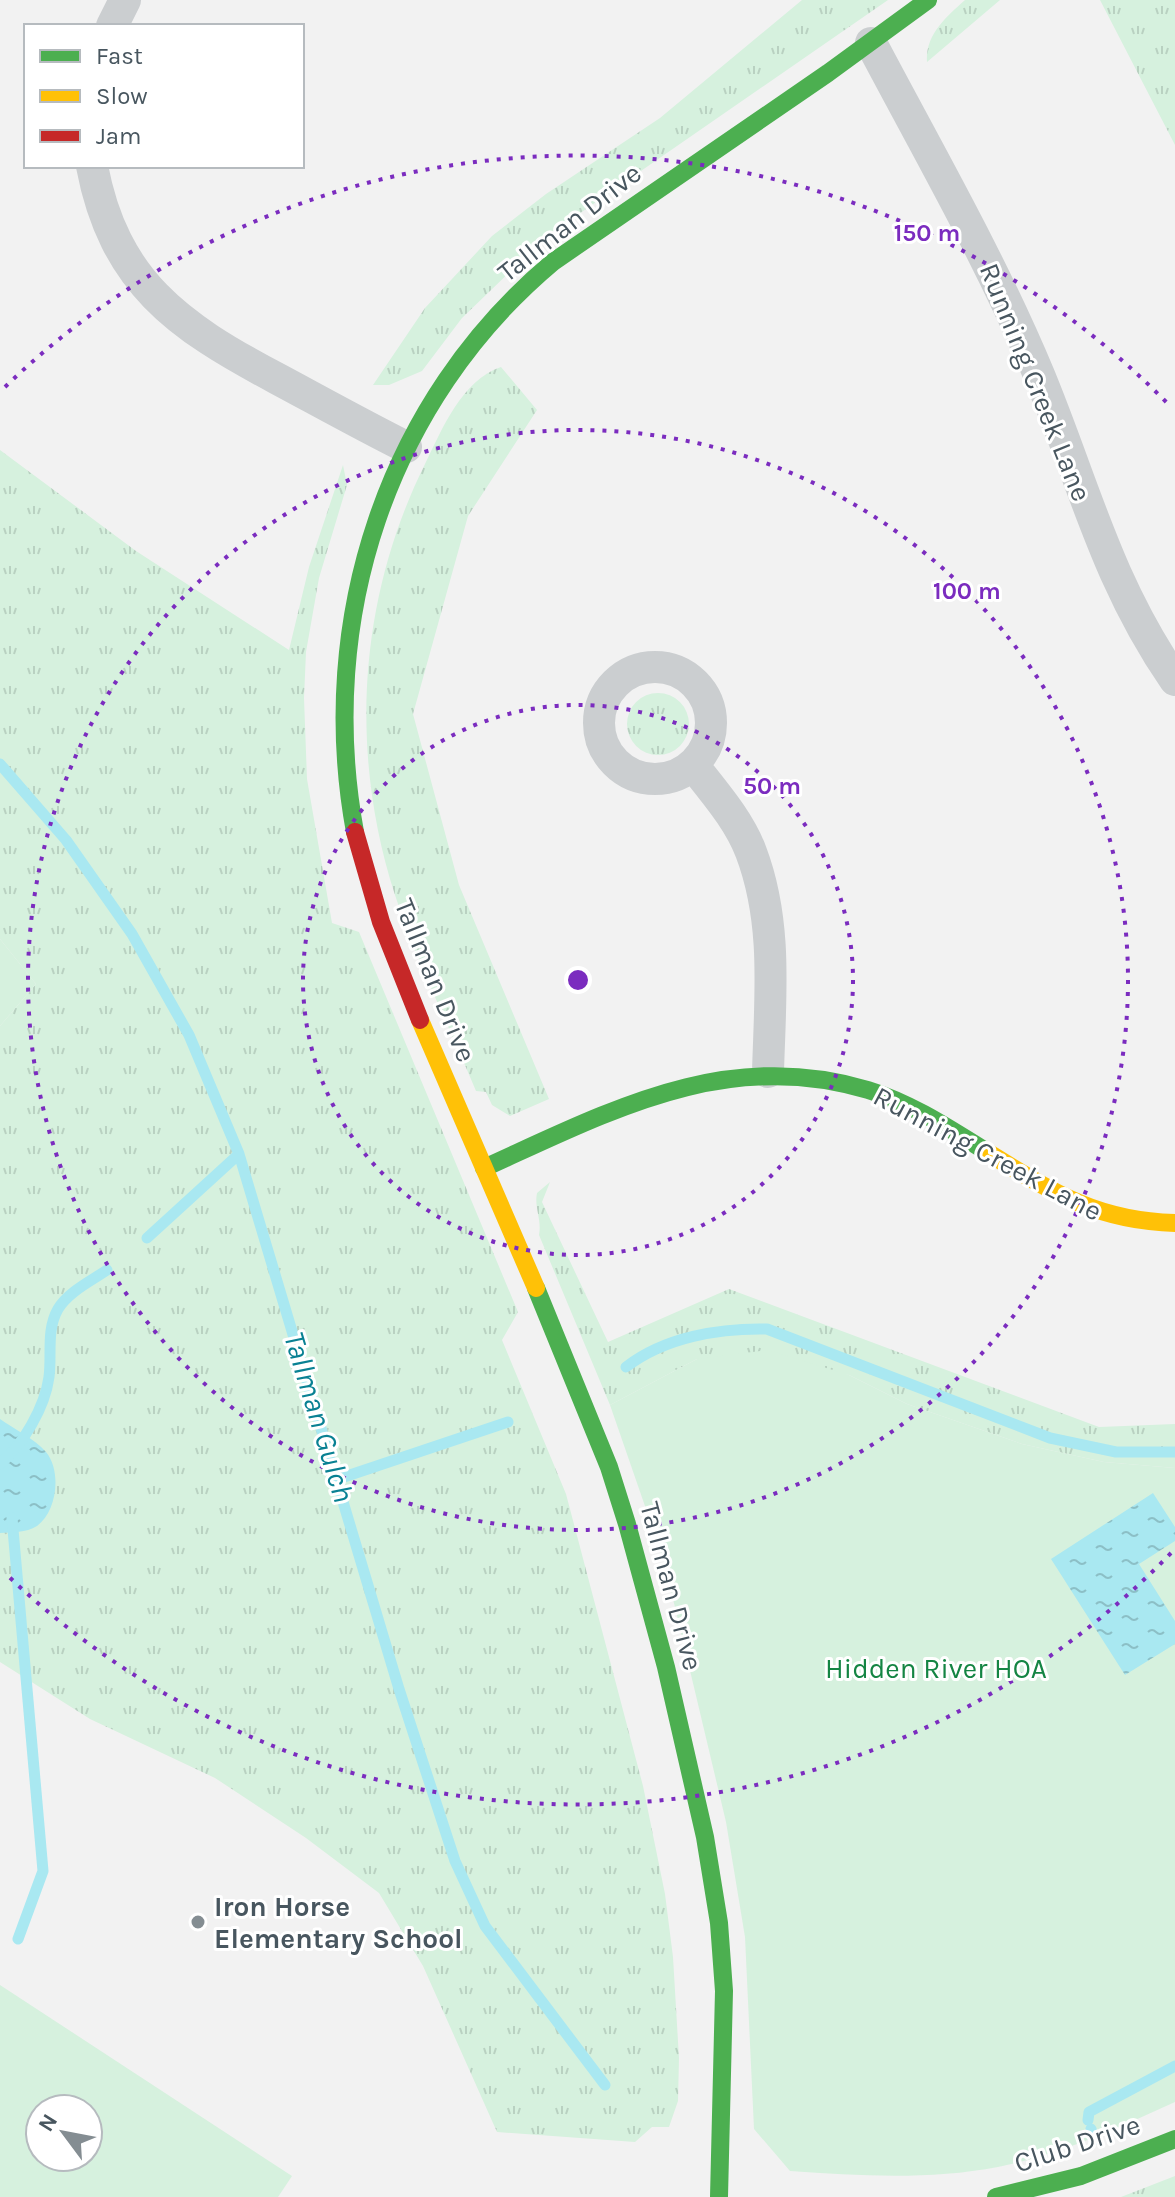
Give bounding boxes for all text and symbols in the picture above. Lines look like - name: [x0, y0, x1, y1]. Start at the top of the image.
- legend: [24, 24, 304, 168]
- text: Fast: [96, 42, 143, 70]
- text: Slow: [96, 82, 148, 110]
- text: Jam: [96, 122, 141, 150]
- street label: Tallman Drive: [491, 156, 648, 289]
- text: 150 m: [894, 219, 960, 247]
- street label: Running Creek Lane: [973, 258, 1098, 506]
- text: 100 m: [933, 577, 1001, 605]
- text: 50 m: [743, 772, 801, 800]
- street label: Tallman Drive: [388, 894, 483, 1067]
- centre of rings: [564, 966, 592, 994]
- street label: Running Creek Lane: [868, 1079, 1108, 1228]
- water label: Tallman Gulch: [276, 1328, 362, 1506]
- street label: Tallman Drive: [633, 1498, 710, 1674]
- park label: Hidden River HOA: [825, 1652, 1047, 1685]
- place label: Iron Horse Elementary School: [214, 1890, 463, 1955]
- marker: Iron Horse Elementary School: [189, 1913, 207, 1931]
- north arrow: [24, 2093, 104, 2173]
- street label: Club Drive: [1010, 2108, 1144, 2179]
- text: N: [33, 2109, 63, 2137]

